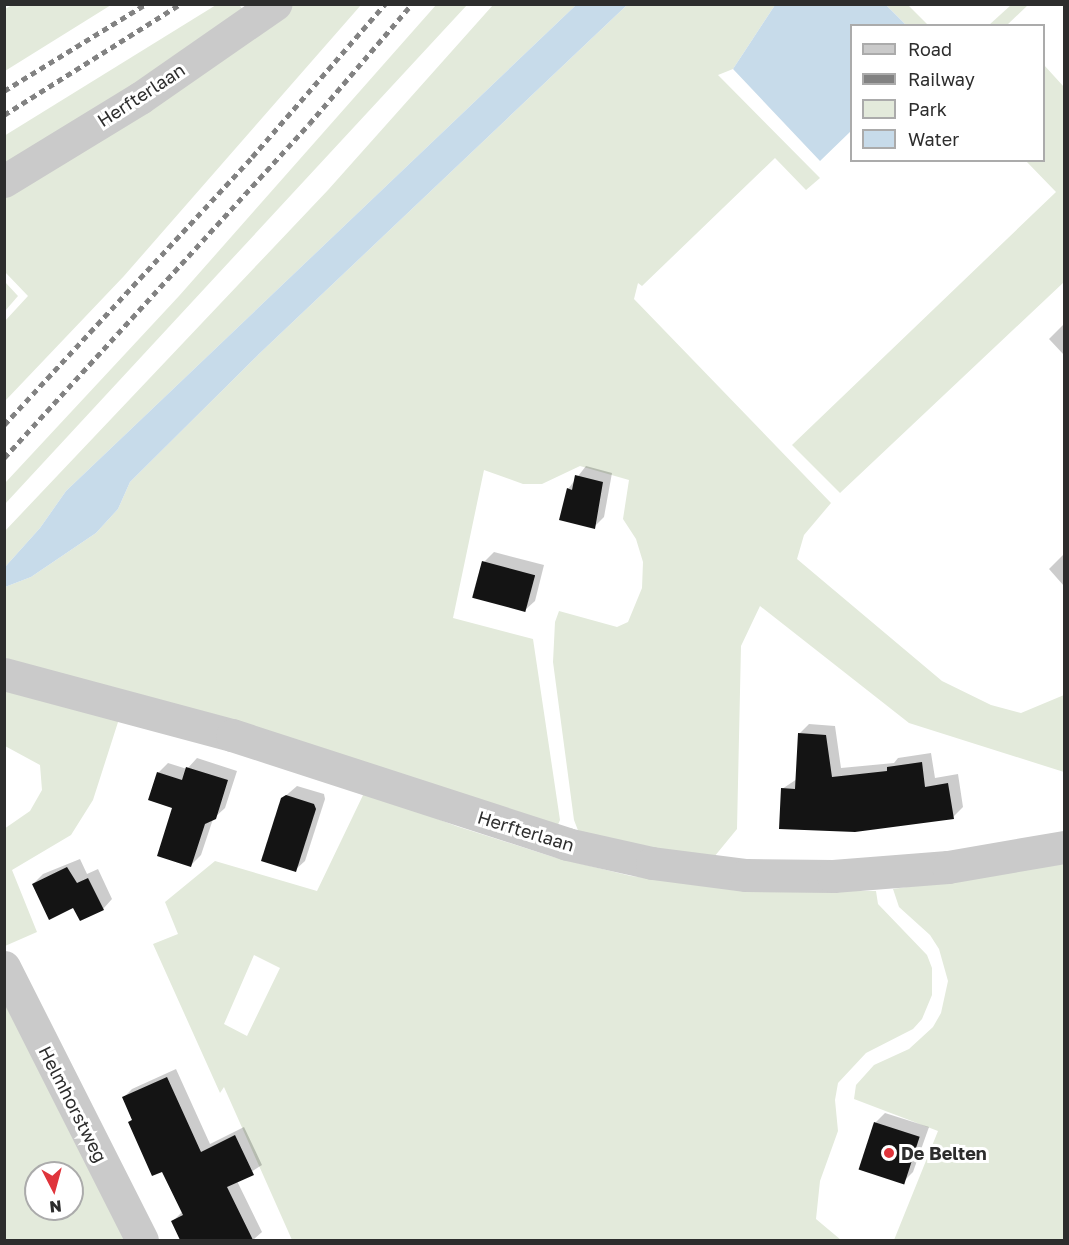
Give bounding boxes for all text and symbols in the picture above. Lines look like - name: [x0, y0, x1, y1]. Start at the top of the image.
- legend: [850, 24, 1045, 162]
- text: Road: [908, 38, 952, 60]
- street label: Herfterlaan: [93, 59, 189, 131]
- text: Railway: [908, 68, 975, 90]
- text: Park: [908, 98, 947, 120]
- text: Water: [908, 128, 959, 150]
- street label: Herfterlaan: [475, 806, 577, 856]
- street label: Helmhorstweg: [34, 1042, 112, 1166]
- place label: De Belten: [901, 1142, 987, 1164]
- marker: De Belten: [882, 1146, 896, 1160]
- north arrow: [24, 1161, 84, 1221]
- text: N: [49, 1196, 63, 1217]

